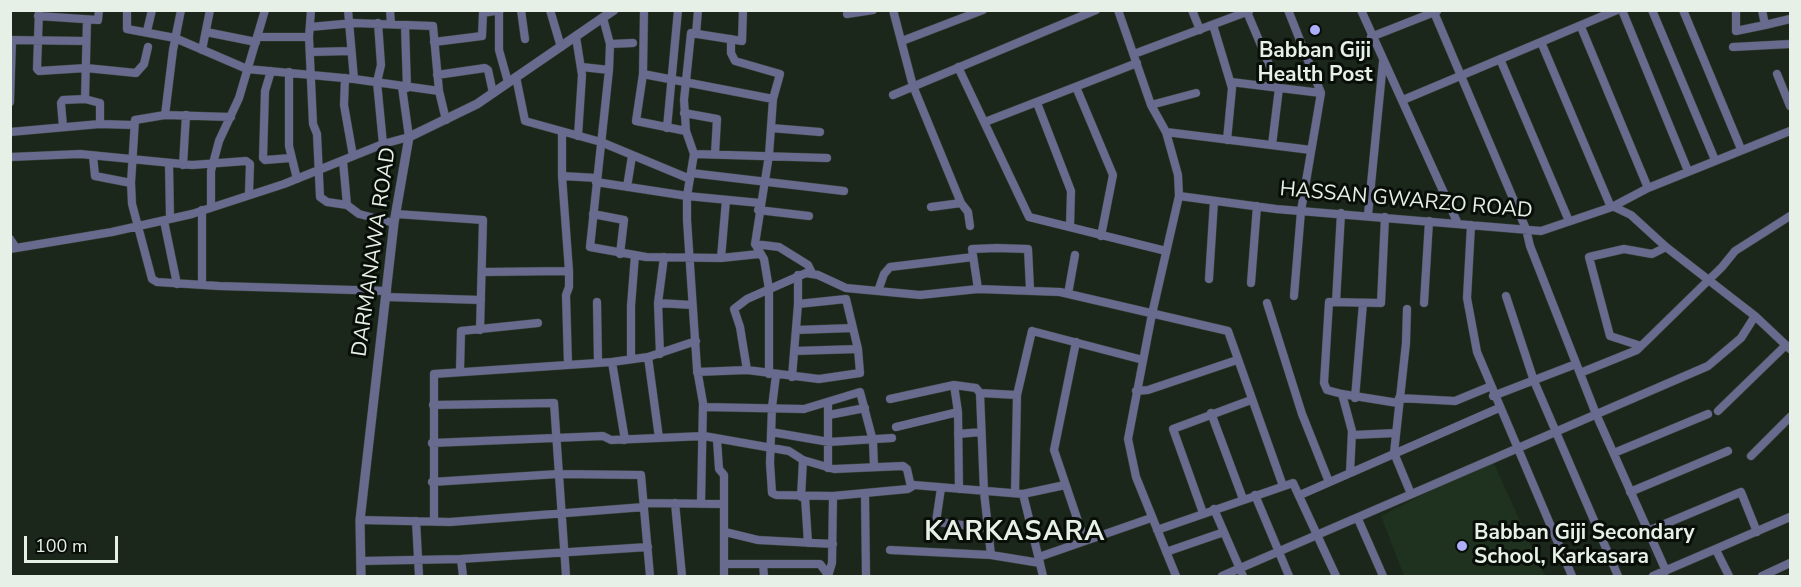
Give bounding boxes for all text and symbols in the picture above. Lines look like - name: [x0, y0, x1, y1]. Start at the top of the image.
- marker: Babban Giji Health Post: [1308, 23, 1322, 37]
- place label: Babban Giji Health Post: [1257, 39, 1373, 89]
- street label: DARMANAWA ROAD: [348, 146, 402, 358]
- street label: HASSAN GWARZO ROAD: [1278, 177, 1534, 225]
- district label: KARKASARA: [924, 517, 1106, 549]
- place label: Babban Giji Secondary School, Karkasara: [1474, 521, 1695, 571]
- scale bar: [27, 524, 122, 562]
- text: 100 m: [35, 534, 87, 558]
- marker: Babban Giji Secondary School, Karkasara: [1455, 539, 1469, 553]

